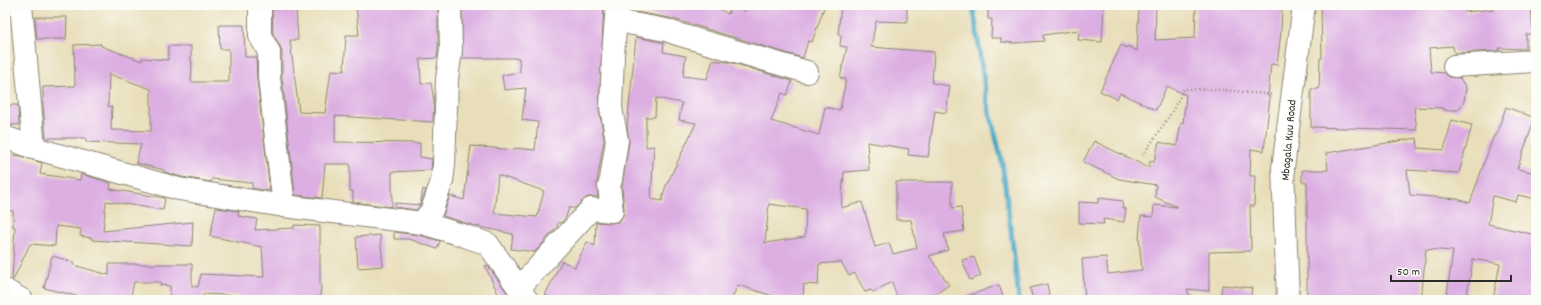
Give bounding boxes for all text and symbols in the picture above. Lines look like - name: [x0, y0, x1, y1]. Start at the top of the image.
- street label: Mbagala Kuu Road: [1277, 99, 1301, 181]
- scale bar: [1391, 257, 1511, 283]
- text: 50 m: [1397, 264, 1420, 281]

